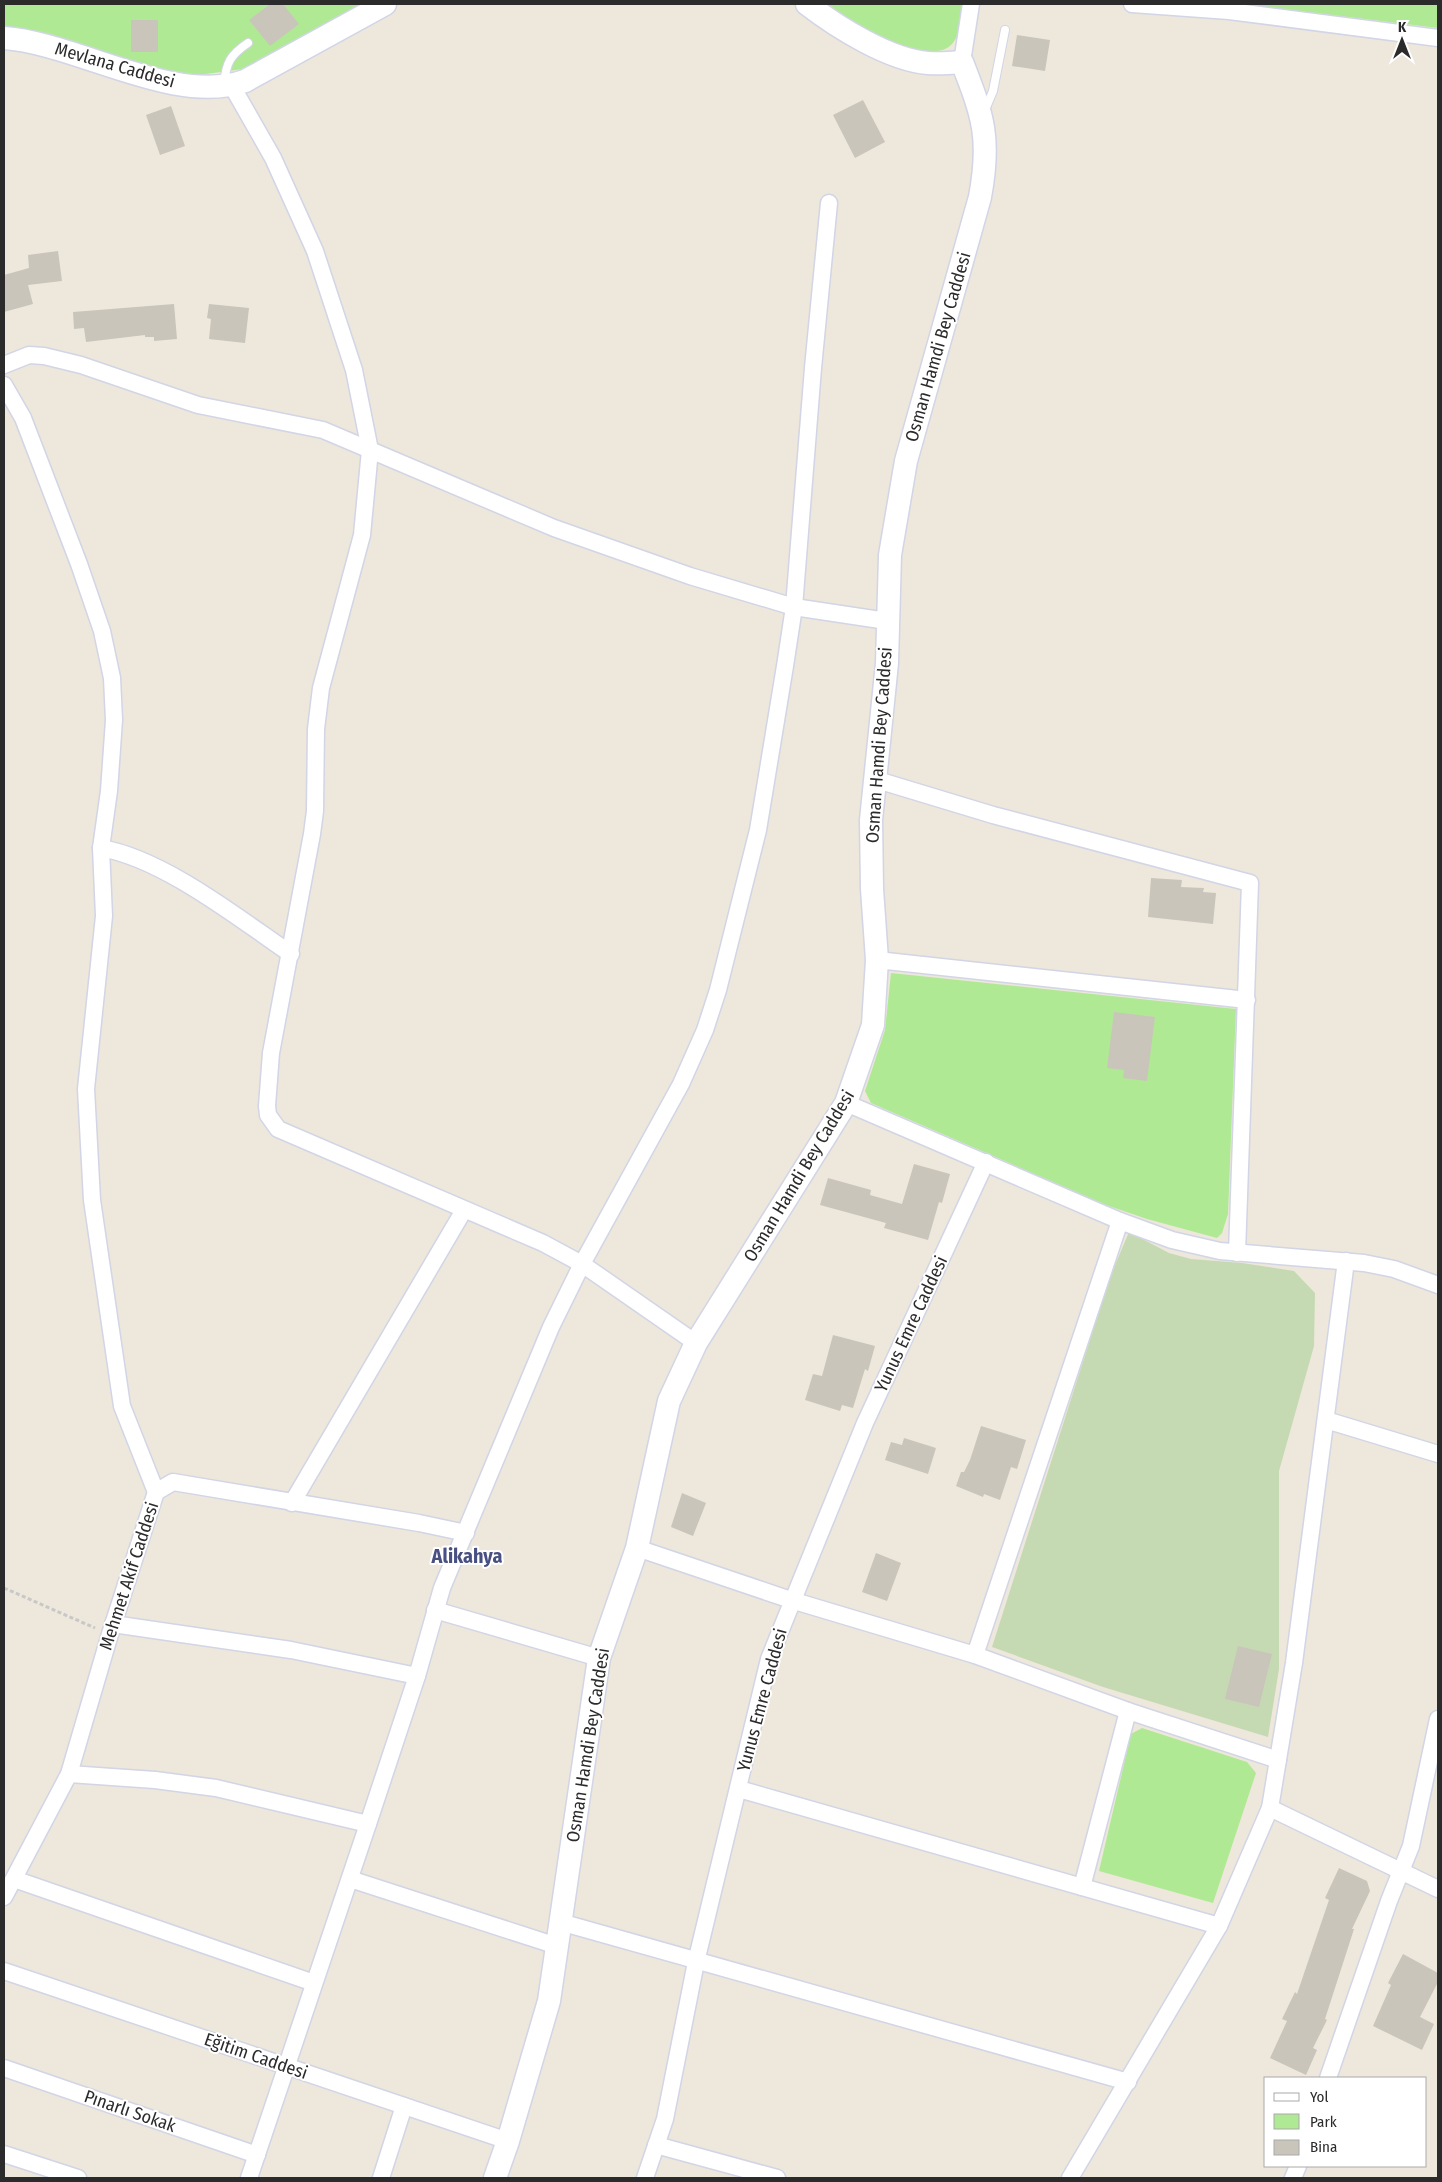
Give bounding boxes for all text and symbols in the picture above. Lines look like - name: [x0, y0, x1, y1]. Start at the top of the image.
- north arrow: [1377, 15, 1427, 65]
- text: K: [1398, 19, 1407, 36]
- street label: Mevlana Caddesi: [52, 37, 178, 93]
- street label: Osman Hamdi Bey Caddesi: [900, 250, 976, 444]
- street label: Osman Hamdi Bey Caddesi: [861, 646, 897, 844]
- street label: Osman Hamdi Bey Caddesi: [739, 1086, 859, 1266]
- street label: Yunus Emre Caddesi: [870, 1253, 952, 1395]
- street label: Mehmet Akif Caddesi: [95, 1499, 163, 1653]
- district label: Alikahya: [431, 1544, 502, 1568]
- street label: Yunus Emre Caddesi: [732, 1626, 792, 1774]
- street label: Osman Hamdi Bey Caddesi: [562, 1646, 614, 1844]
- street label: Eğitim Caddesi: [201, 2028, 311, 2084]
- legend: [1264, 2077, 1427, 2167]
- street label: Pınarlı Sokak: [81, 2085, 179, 2137]
- text: Yol: [1310, 2088, 1328, 2106]
- text: Park: [1310, 2113, 1337, 2131]
- text: Bina: [1310, 2138, 1337, 2156]

